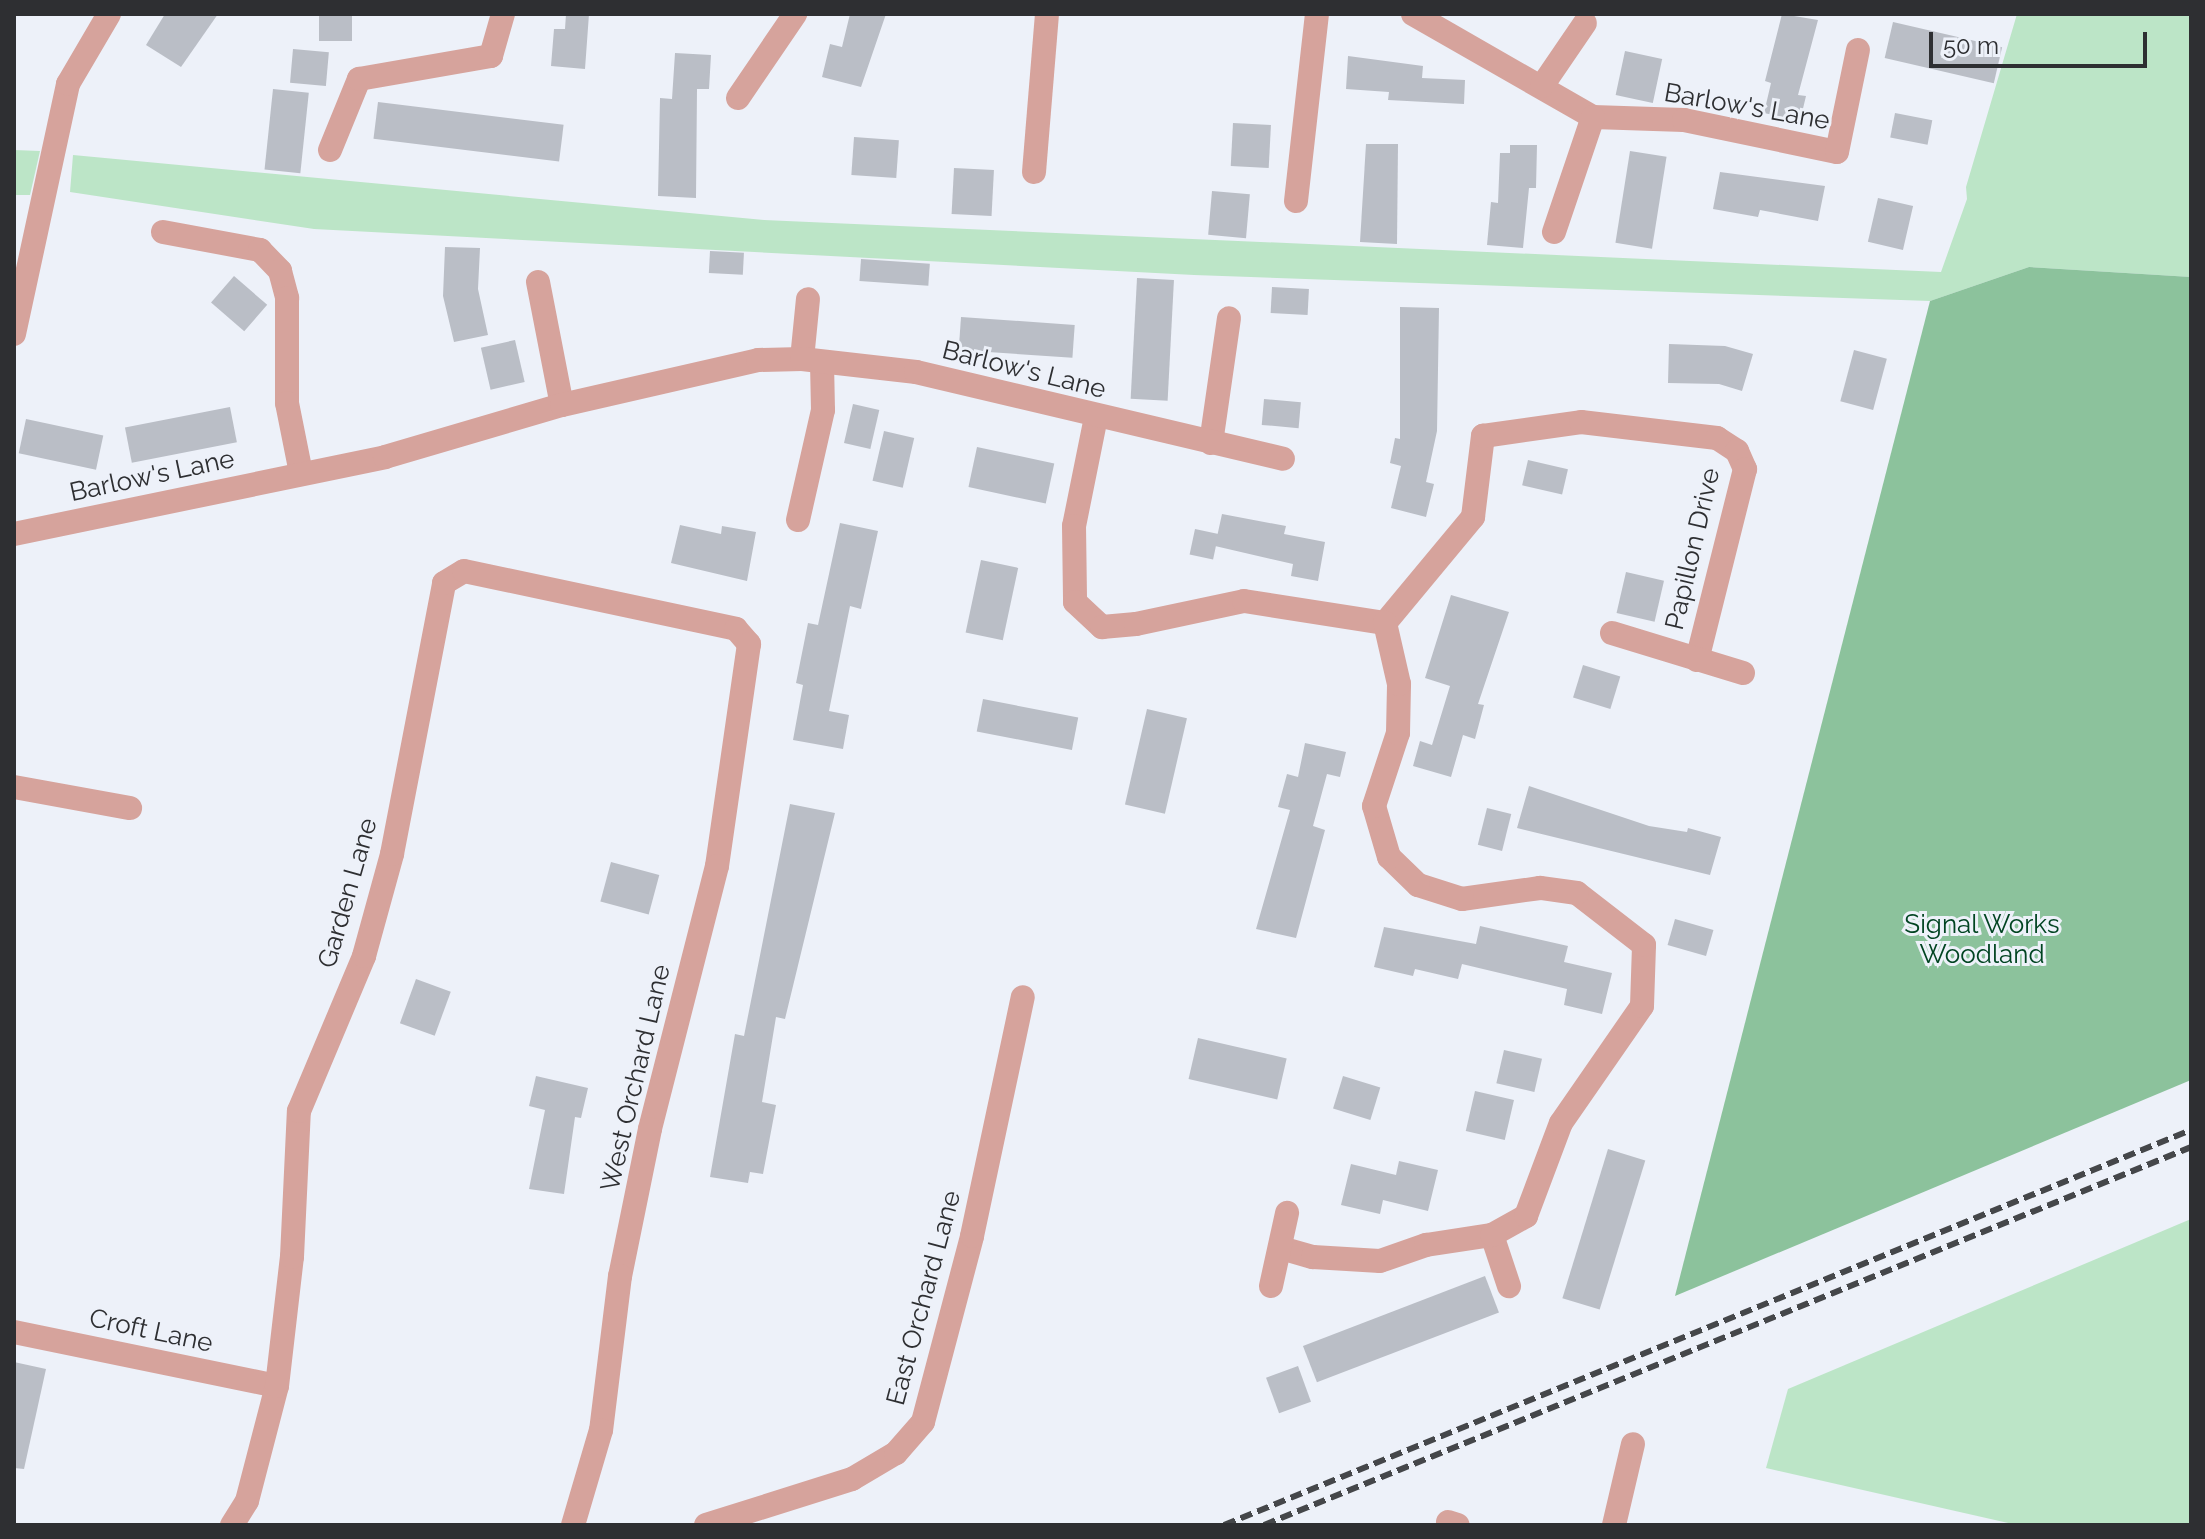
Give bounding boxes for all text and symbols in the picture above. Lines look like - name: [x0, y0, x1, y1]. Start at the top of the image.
- scale bar: [1933, 16, 2151, 66]
- text: 50 m: [1943, 31, 1999, 60]
- street label: Barlow's Lane: [1662, 77, 1832, 137]
- street label: Barlow's Lane: [939, 335, 1109, 405]
- street label: Barlow's Lane: [67, 443, 237, 509]
- street label: Papillon Drive: [1659, 465, 1727, 633]
- street label: Garden Lane: [312, 814, 384, 972]
- park label: Signal Works Woodland: [1904, 909, 2060, 970]
- street label: West Orchard Lane: [595, 962, 677, 1194]
- street label: East Orchard Lane: [880, 1187, 968, 1409]
- street label: Croft Lane: [86, 1303, 216, 1359]

